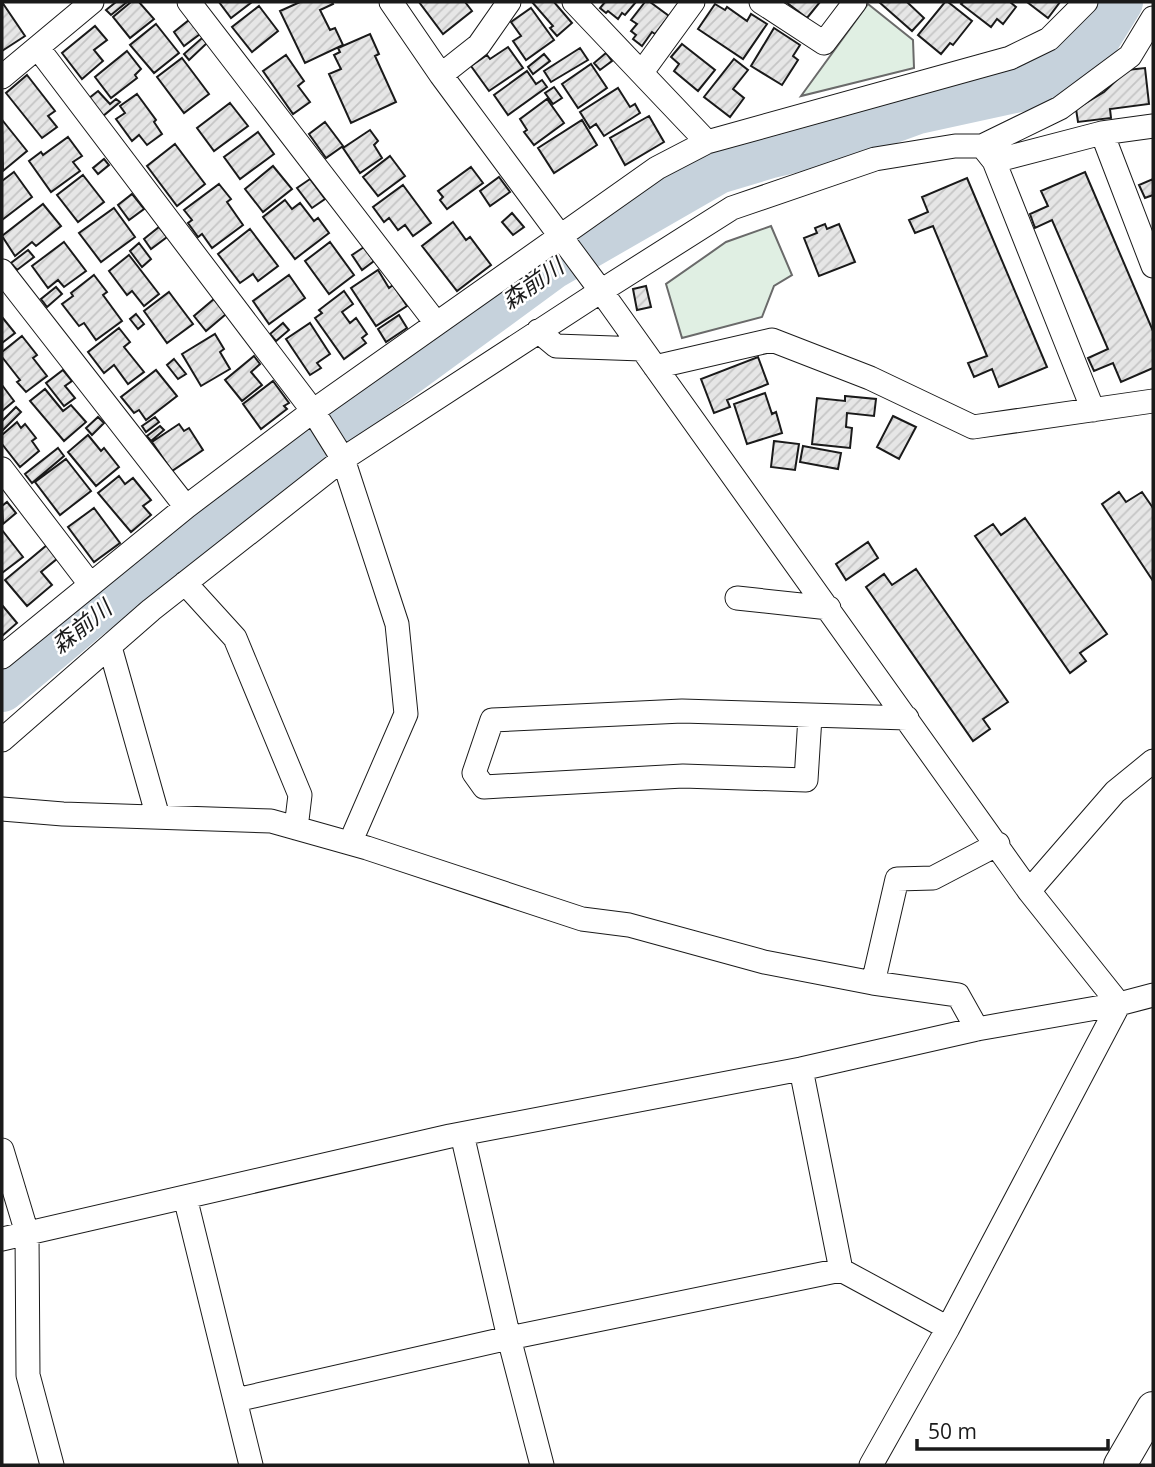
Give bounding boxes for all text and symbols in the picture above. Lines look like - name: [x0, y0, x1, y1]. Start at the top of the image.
- water label: 森前川: [495, 248, 572, 316]
- water label: 森前川: [44, 590, 120, 660]
- scale bar: [917, 1408, 1108, 1452]
- text: 50 m: [928, 1417, 977, 1445]

